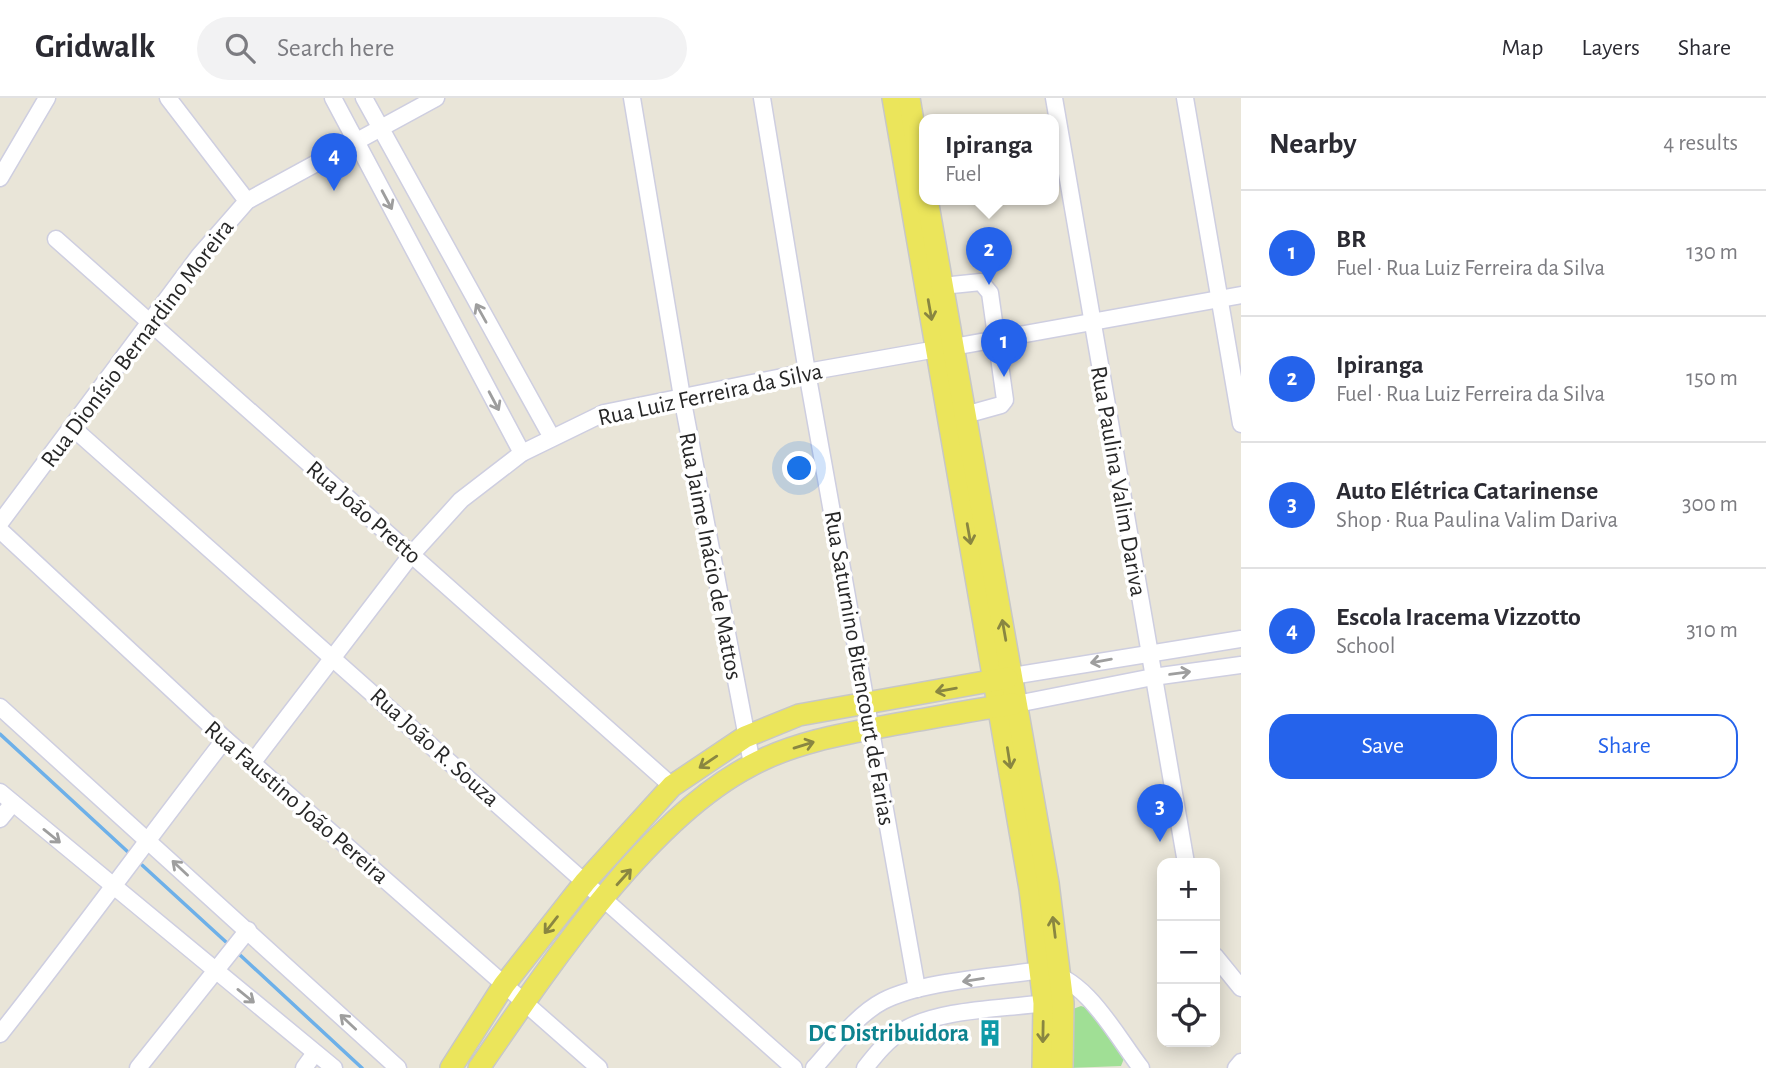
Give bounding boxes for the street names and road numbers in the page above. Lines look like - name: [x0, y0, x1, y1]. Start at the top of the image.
- street label: Rua Dionísio Bernardino Moreira: [37, 215, 239, 472]
- street label: Rua Luiz Ferreira da Silva: [596, 359, 825, 431]
- street label: Rua Paulina Valim Dariva: [1086, 364, 1150, 598]
- street label: Rua Jaime Inácio de Mattos: [674, 430, 746, 682]
- street label: Rua João Pretto: [301, 457, 425, 569]
- street label: Rua Saturnino Bitencourt de Farias: [819, 509, 899, 827]
- street label: Rua João R. Souza: [365, 684, 503, 812]
- street label: Rua Faustino João Pereira: [200, 717, 393, 889]

